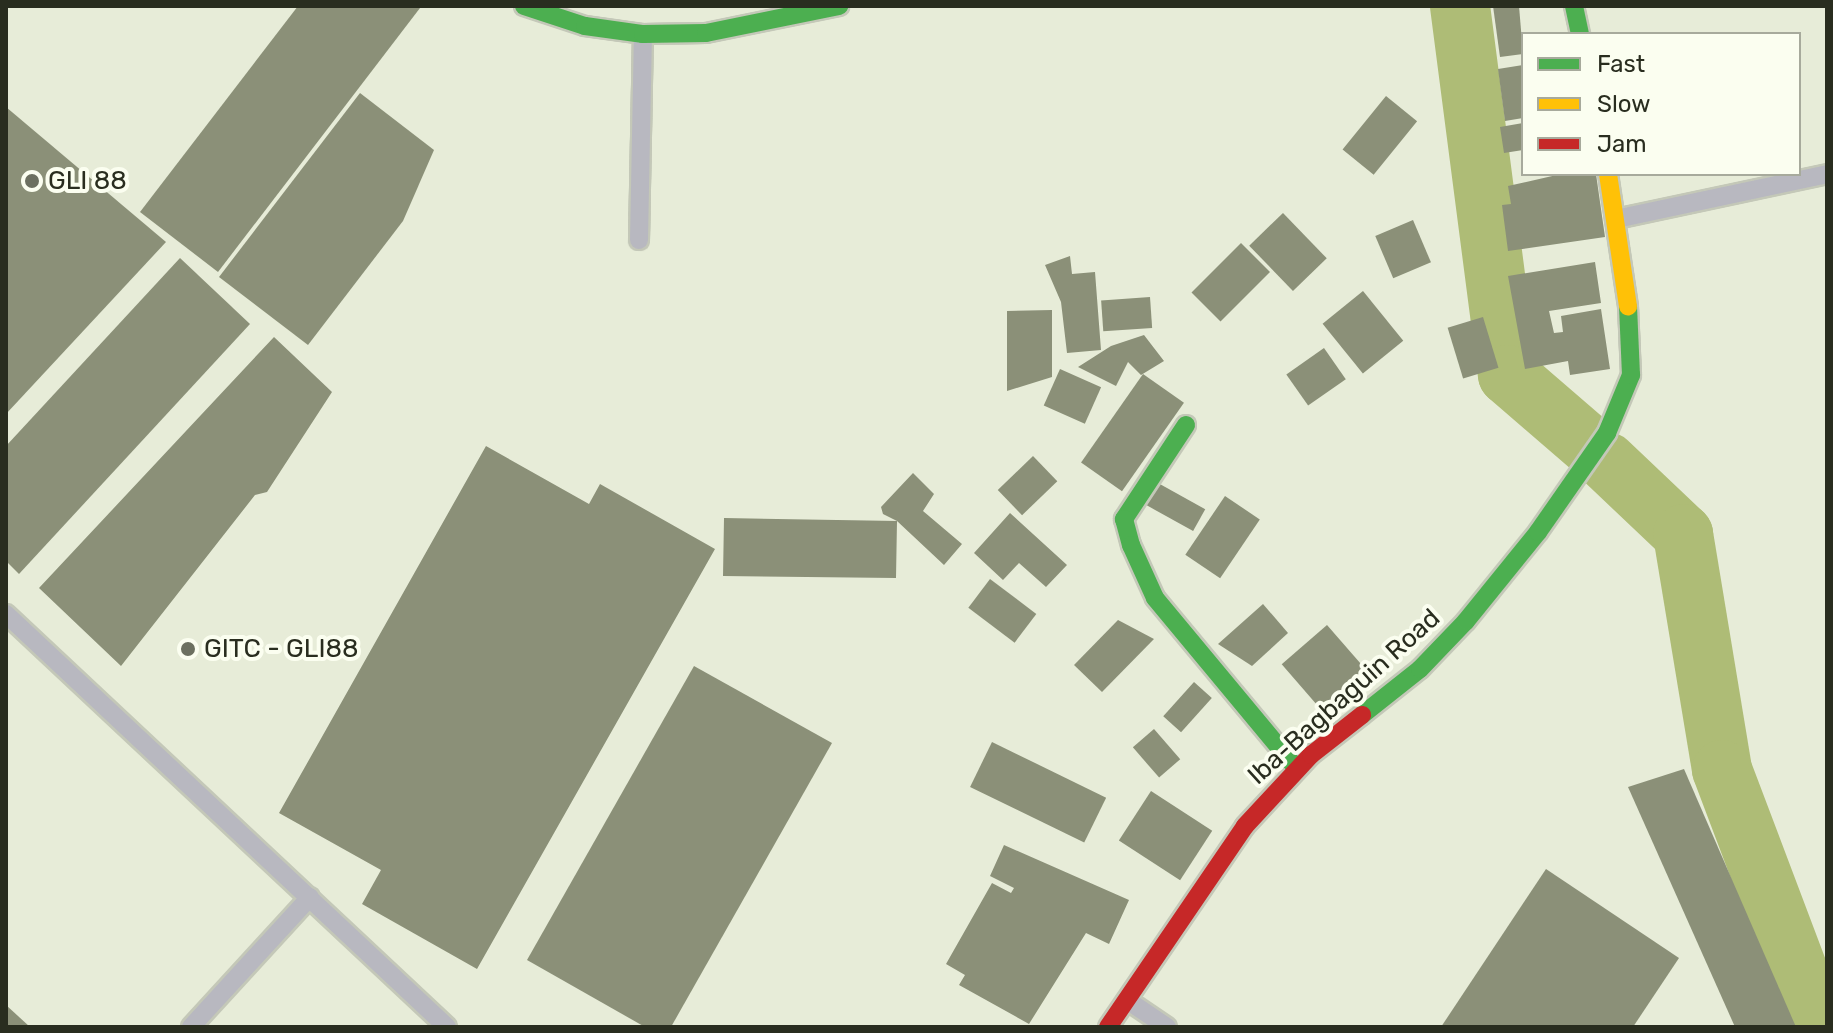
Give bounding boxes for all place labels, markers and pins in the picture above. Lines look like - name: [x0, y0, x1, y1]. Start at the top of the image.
- place label: GLI 88: [48, 165, 127, 197]
- marker: GLI 88: [23, 172, 41, 190]
- place label: GITC - GLI88: [204, 633, 359, 665]
- marker: GITC - GLI88: [179, 640, 197, 658]

